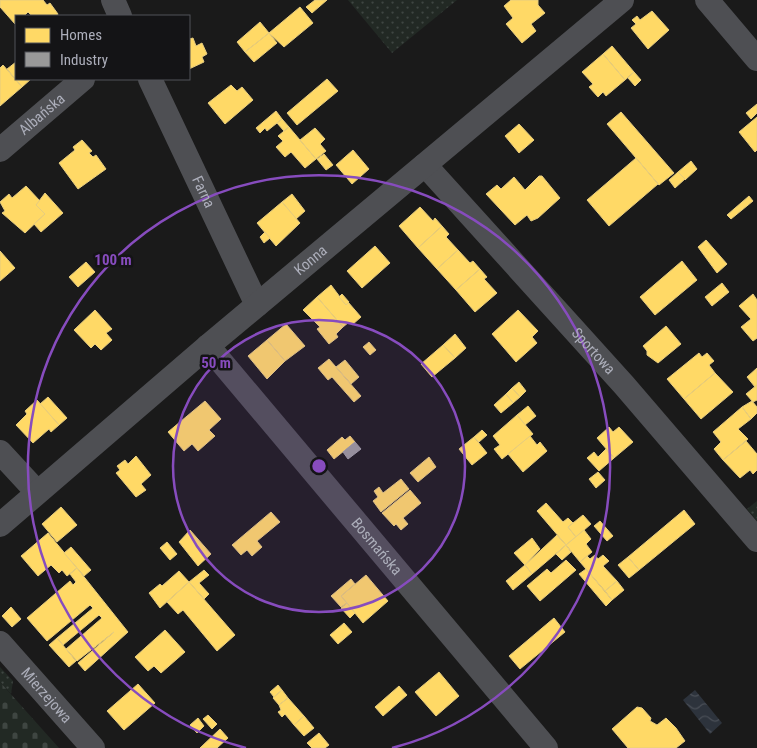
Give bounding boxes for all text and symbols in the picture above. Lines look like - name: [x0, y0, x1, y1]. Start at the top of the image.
- legend: [15, 15, 190, 80]
- text: Homes: [60, 26, 102, 44]
- text: Industry: [60, 51, 108, 69]
- street label: Albańska: [15, 90, 68, 139]
- street label: Farna: [188, 173, 219, 211]
- street label: Konna: [290, 241, 331, 279]
- text: 100 m: [94, 251, 132, 269]
- street label: Sportowa: [568, 324, 619, 378]
- text: 50 m: [201, 354, 231, 372]
- centre of rings: [310, 457, 328, 475]
- street label: Bosmańska: [347, 514, 406, 579]
- street label: Mierzejowa: [17, 664, 76, 727]

